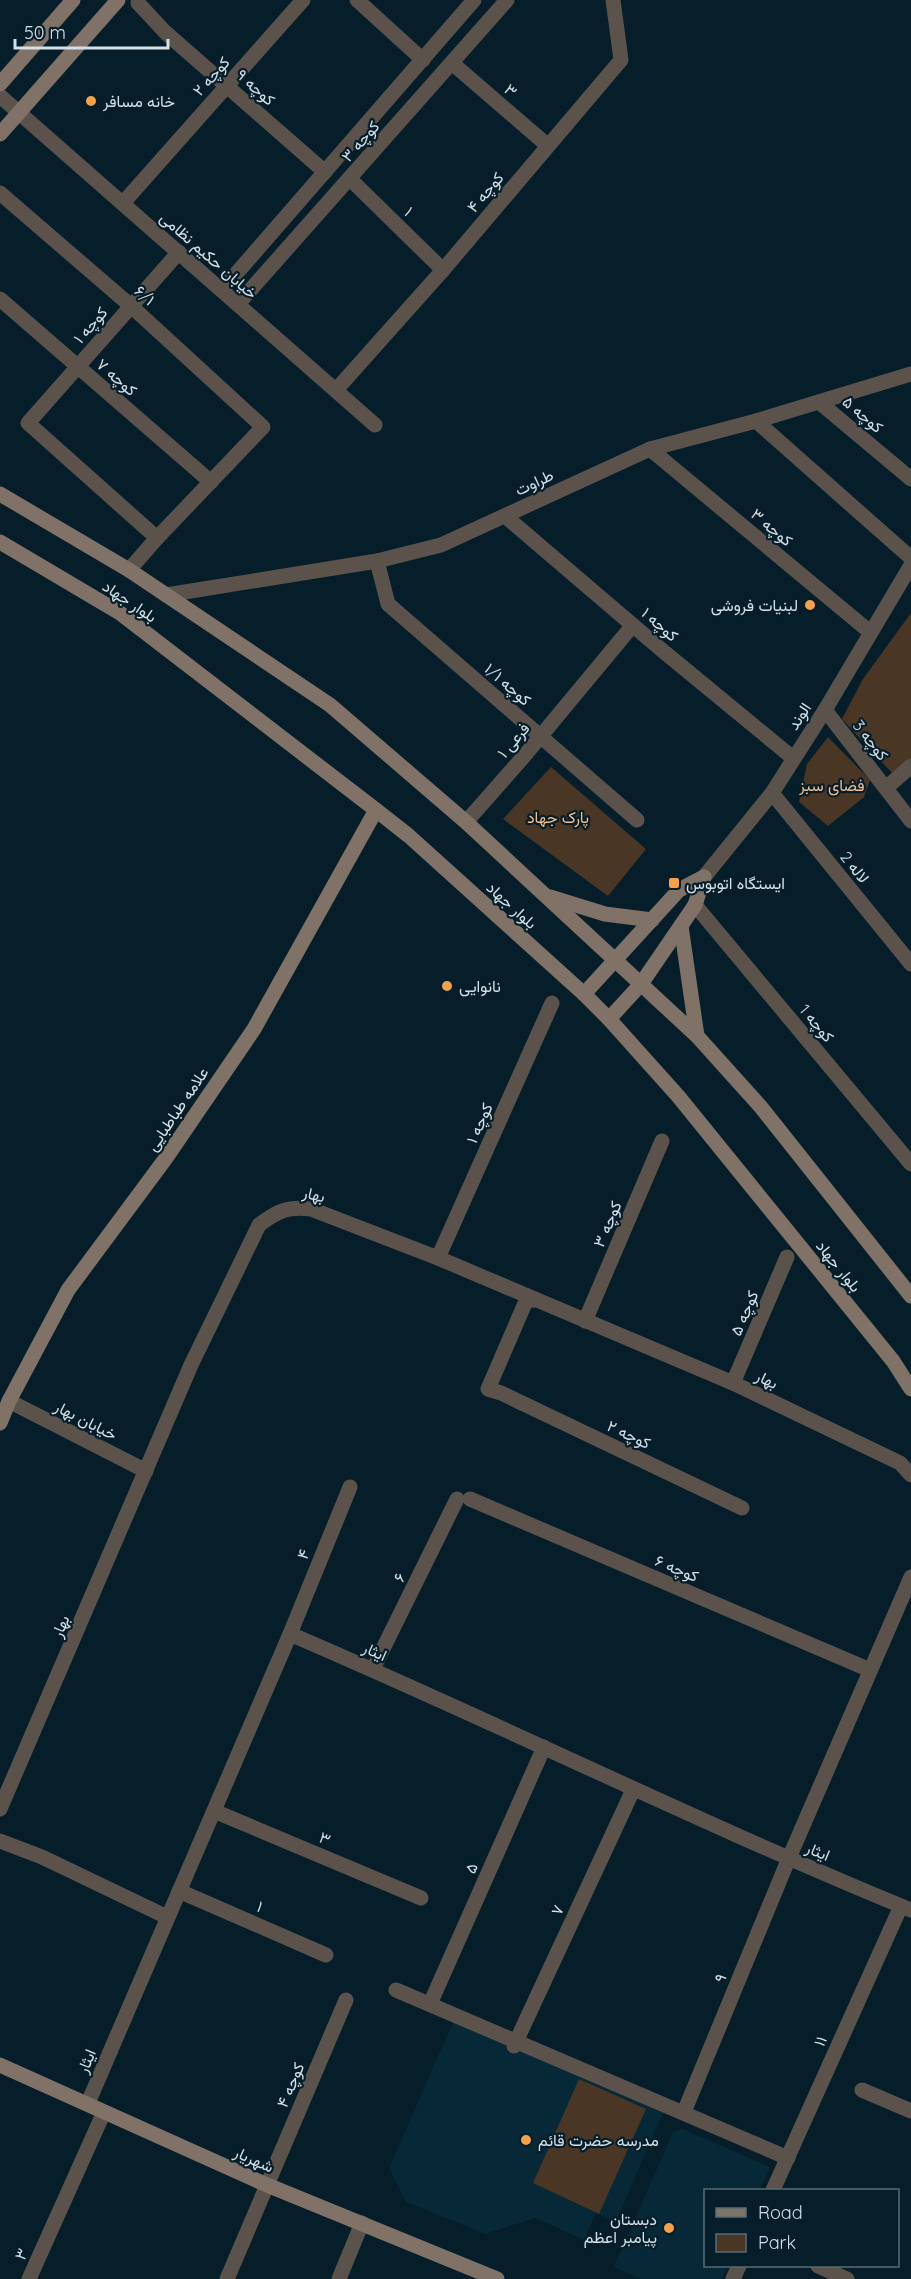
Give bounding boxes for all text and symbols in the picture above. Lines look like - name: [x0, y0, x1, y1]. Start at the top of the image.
- scale bar: [15, 12, 168, 50]
- text: 50 m: [24, 21, 66, 44]
- street label: کوچه ۲: [188, 52, 235, 101]
- street label: کوچه ۹: [231, 64, 280, 111]
- street label: ۳: [500, 79, 522, 101]
- place label: خانه مسافر: [102, 91, 175, 112]
- marker: خانه مسافر: [84, 94, 98, 108]
- street label: کوچه ۳: [337, 116, 385, 167]
- street label: کوچه ۴: [462, 168, 509, 218]
- street label: ۱: [400, 202, 418, 220]
- street label: خیابان حکیم نظامی: [155, 207, 262, 304]
- street label: ۶/۱: [131, 281, 159, 309]
- street label: کوچه ۱: [69, 303, 113, 349]
- street label: کوچه ۷: [91, 354, 141, 401]
- street label: کوچه ۵: [837, 391, 887, 438]
- street label: طراوت: [511, 464, 557, 500]
- street label: کوچه ۳: [746, 504, 797, 552]
- street label: بلوار جهاد: [99, 576, 161, 627]
- place label: لبنیات فروشی: [711, 595, 798, 616]
- marker: لبنیات فروشی: [803, 598, 817, 612]
- street label: کوچه ۱: [636, 603, 682, 647]
- street label: کوچه ۱/۱: [479, 658, 535, 711]
- street label: الوند: [783, 699, 816, 734]
- street label: کوچه 3: [847, 716, 893, 766]
- street label: فرعی ۱: [492, 718, 534, 762]
- park label: فضای سبز: [798, 775, 865, 796]
- park label: پارک جهاد: [527, 807, 589, 829]
- street label: لاله 2: [836, 847, 874, 887]
- place label: ایستگاه اتوبوس: [686, 873, 785, 894]
- marker: ایستگاه اتوبوس: [667, 876, 681, 890]
- street label: بلوار جهاد: [482, 877, 541, 934]
- place label: نانوایی: [459, 976, 501, 997]
- marker: نانوایی: [440, 979, 454, 993]
- street label: کوچه 1: [794, 1000, 839, 1047]
- street label: علامه طباطبایی: [142, 1063, 213, 1155]
- street label: کوچه ۱: [461, 1100, 499, 1147]
- street label: بهار: [300, 1182, 327, 1207]
- street label: کوچه ۳: [588, 1198, 627, 1251]
- street label: بلوار جهاد: [811, 1236, 866, 1297]
- street label: کوچه ۵: [726, 1287, 764, 1339]
- street label: بهار: [751, 1365, 781, 1394]
- street label: خیابان بهار: [50, 1395, 121, 1445]
- street label: کوچه ۲: [603, 1415, 654, 1455]
- street label: ۴: [292, 1546, 314, 1562]
- street label: کوچه ۶: [651, 1550, 702, 1588]
- street label: ۶: [388, 1569, 410, 1585]
- street label: بهار: [46, 1612, 74, 1642]
- street label: ایثار: [358, 1636, 390, 1666]
- street label: ۳: [316, 1827, 334, 1849]
- street label: ایثار: [802, 1837, 833, 1866]
- street label: ۵: [460, 1860, 482, 1876]
- street label: ۱: [254, 1896, 266, 1916]
- street label: ۷: [546, 1902, 568, 1918]
- street label: ۹: [709, 1971, 731, 1985]
- street label: ۱۱: [809, 2033, 831, 2049]
- street label: ایثار: [72, 2046, 101, 2077]
- street label: کوچه ۴: [272, 2060, 310, 2111]
- place label: مدرسه حضرت قائم: [538, 2130, 659, 2151]
- marker: مدرسه حضرت قائم: [519, 2133, 533, 2147]
- street label: شهریار: [230, 2141, 277, 2177]
- legend: [704, 2189, 899, 2267]
- text: Road: [758, 2201, 803, 2224]
- place label: دبستان پیامبر اعظم: [584, 2209, 657, 2249]
- marker: دبستان پیامبر اعظم: [662, 2221, 676, 2235]
- text: Park: [758, 2231, 796, 2254]
- street label: ۳: [10, 2245, 32, 2263]

